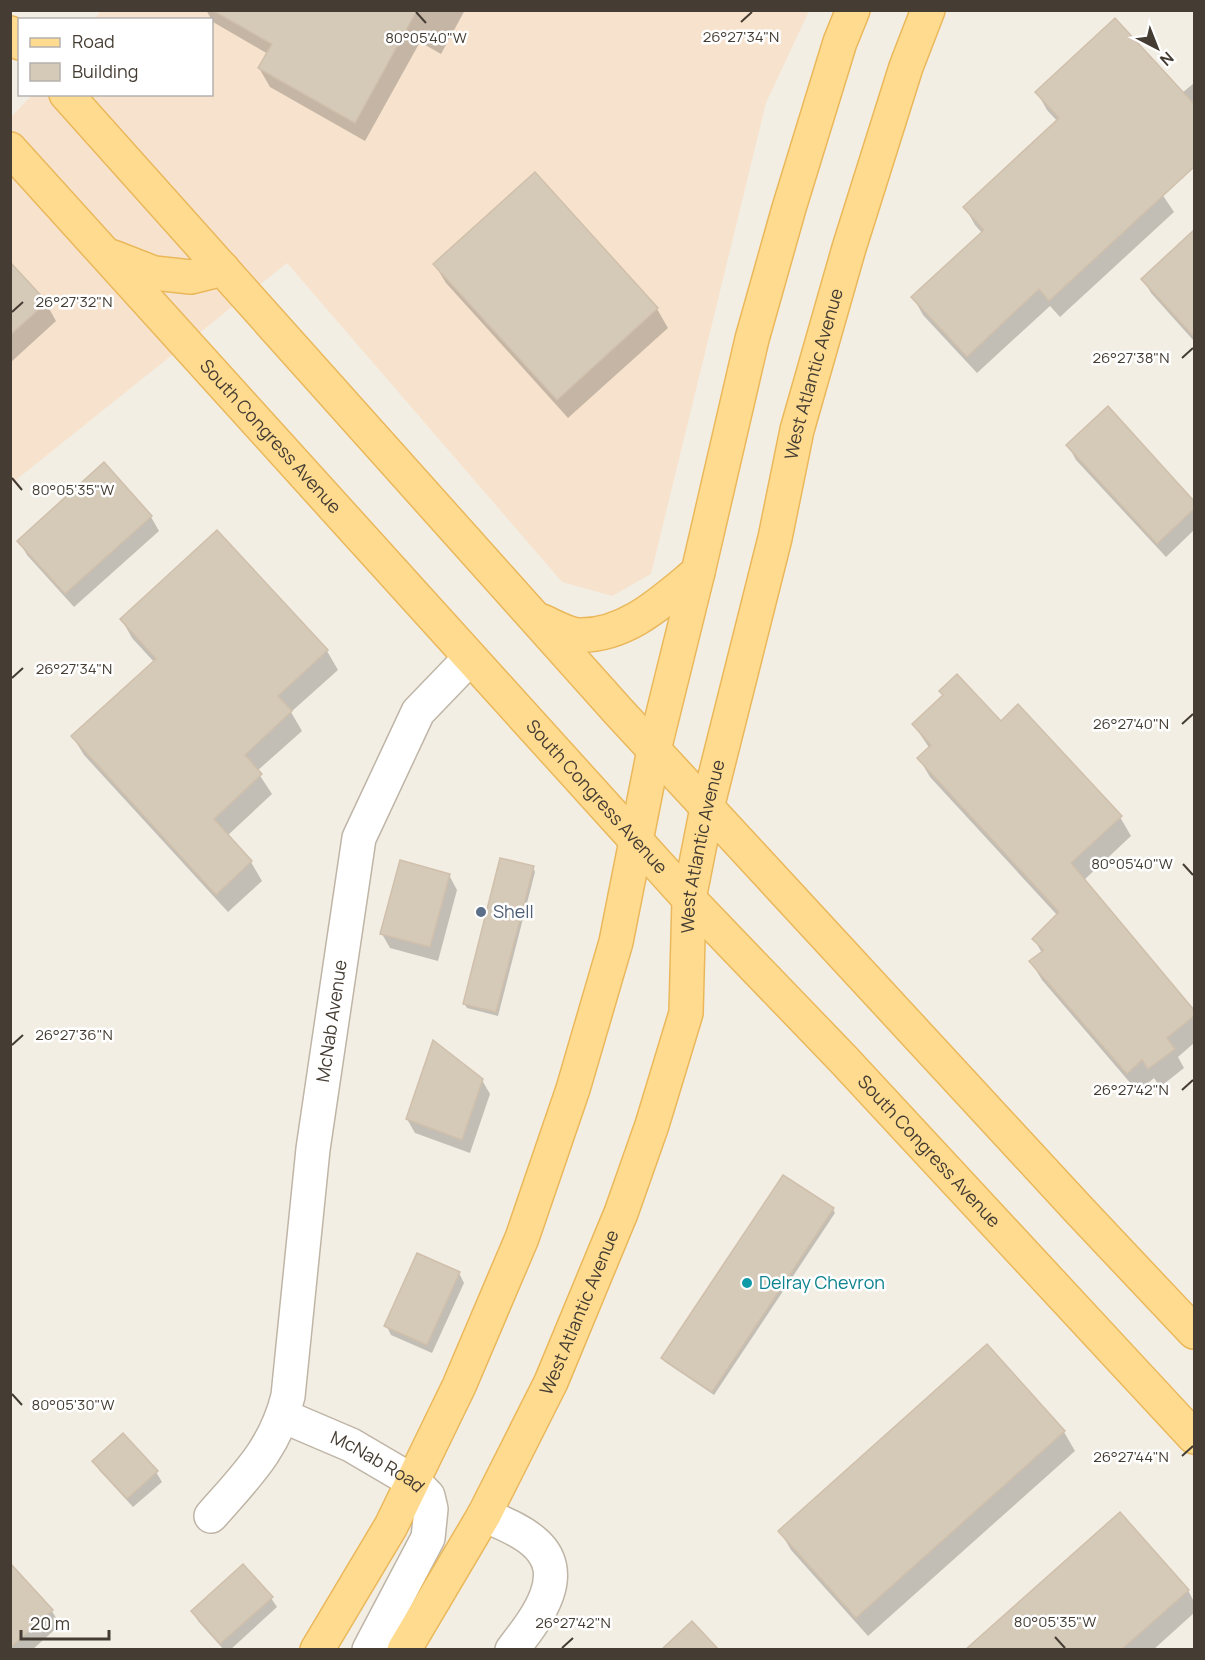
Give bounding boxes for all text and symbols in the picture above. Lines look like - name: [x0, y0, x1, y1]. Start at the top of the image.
- legend: [18, 18, 213, 96]
- north arrow: [1127, 18, 1187, 78]
- text: 26°27'34"N: [703, 26, 779, 47]
- text: 80°05'40"W: [385, 27, 467, 48]
- text: Road: [72, 29, 115, 53]
- text: N: [1155, 47, 1179, 71]
- text: Building: [72, 59, 138, 83]
- street label: West Atlantic Avenue: [778, 285, 848, 461]
- text: 26°27'32"N: [36, 291, 112, 312]
- text: 26°27'38"N: [1092, 347, 1170, 368]
- street label: South Congress Avenue: [195, 354, 347, 518]
- text: 80°05'35"W: [32, 479, 114, 500]
- text: 26°27'34"N: [36, 658, 112, 679]
- text: 26°27'40"N: [1093, 713, 1169, 734]
- street label: South Congress Avenue: [521, 714, 673, 878]
- street label: West Atlantic Avenue: [675, 757, 730, 934]
- text: 80°05'40"W: [1091, 853, 1173, 874]
- place label: Shell: [493, 899, 534, 923]
- marker: Shell: [474, 905, 488, 919]
- street label: McNab Avenue: [310, 958, 352, 1084]
- text: 26°27'36"N: [35, 1024, 113, 1045]
- street label: South Congress Avenue: [853, 1069, 1006, 1232]
- text: 26°27'42"N: [1093, 1079, 1169, 1100]
- street label: West Atlantic Avenue: [534, 1226, 624, 1399]
- place label: Delray Chevron: [759, 1270, 885, 1294]
- marker: Delray Chevron: [740, 1276, 754, 1290]
- text: 80°05'30"W: [32, 1394, 114, 1415]
- street label: McNab Road: [327, 1425, 430, 1497]
- text: 26°27'44"N: [1093, 1446, 1169, 1467]
- scale bar: [21, 1603, 110, 1641]
- text: 20 m: [30, 1611, 70, 1635]
- text: 80°05'35"W: [1014, 1611, 1096, 1632]
- text: 26°27'42"N: [535, 1612, 611, 1633]

